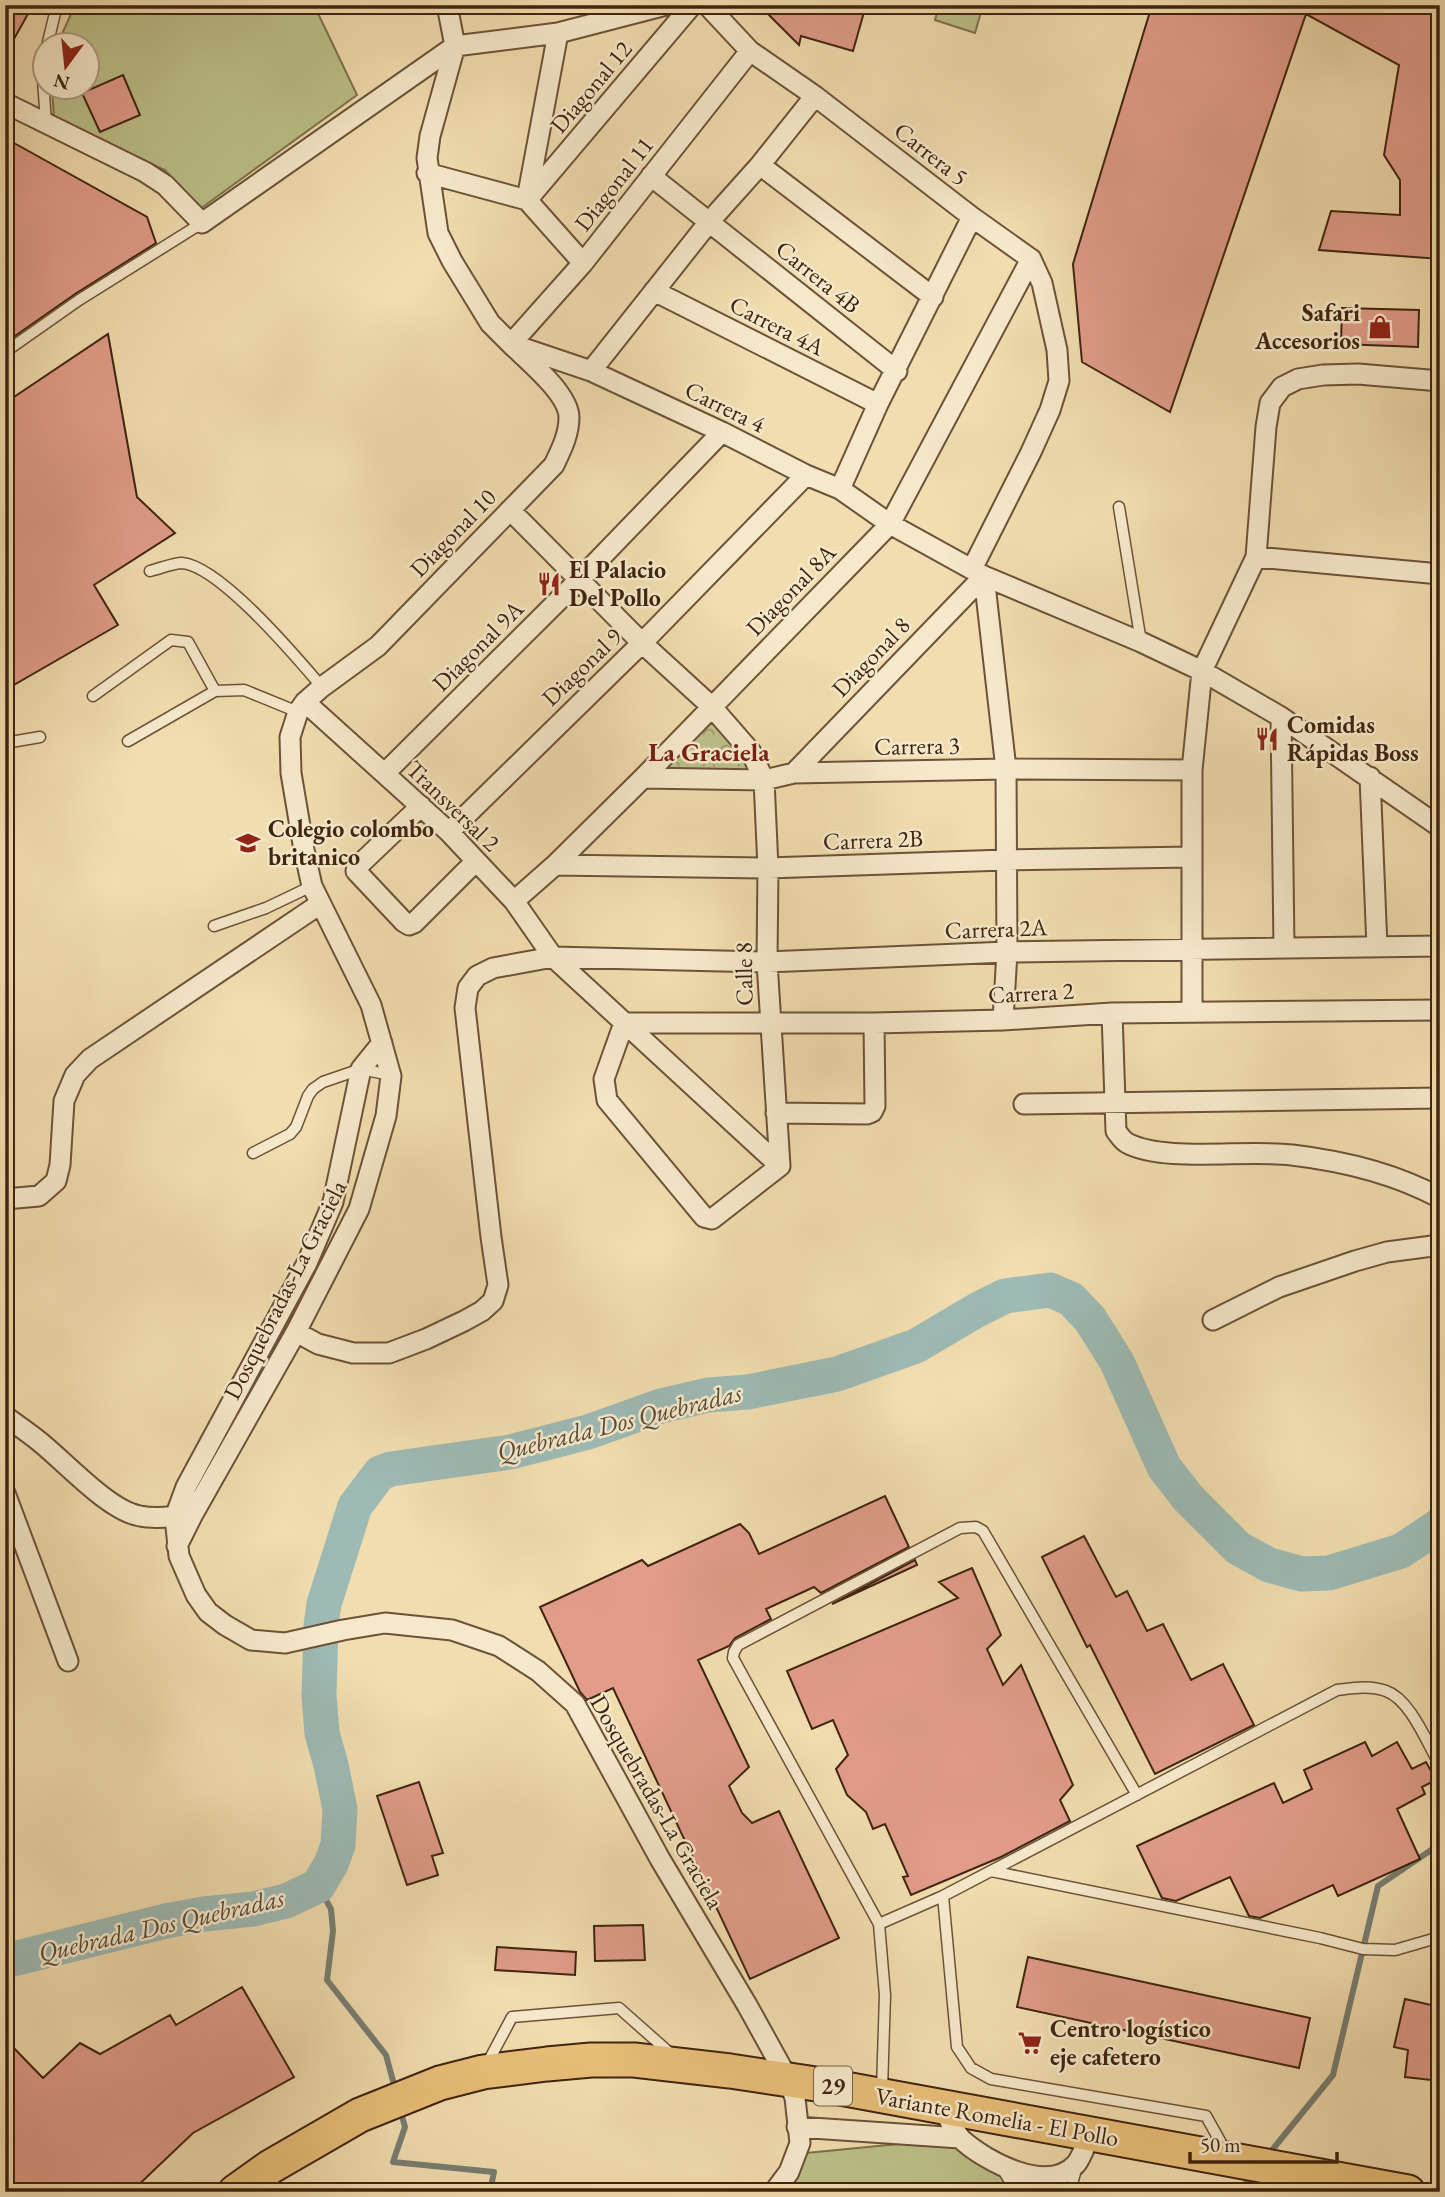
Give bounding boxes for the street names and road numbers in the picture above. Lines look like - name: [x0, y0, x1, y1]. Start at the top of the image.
- street label: Diagonal 12: [543, 34, 639, 139]
- street label: Carrera 5: [888, 115, 975, 192]
- street label: Diagonal 11: [567, 130, 660, 237]
- street label: Carrera 4B: [770, 233, 867, 320]
- street label: Carrera 4A: [725, 288, 830, 363]
- street label: Carrera 4: [680, 374, 771, 440]
- street label: Diagonal 10: [403, 482, 503, 584]
- street label: Diagonal 8A: [739, 537, 843, 642]
- street label: Diagonal 9A: [425, 593, 530, 698]
- street label: Diagonal 8: [825, 610, 917, 703]
- street label: Diagonal 9: [535, 620, 629, 713]
- street label: Carrera 3: [874, 729, 960, 762]
- street label: Transversal 2: [400, 753, 507, 858]
- street label: Carrera 2B: [822, 822, 924, 857]
- street label: Carrera 2A: [944, 911, 1048, 946]
- street label: Calle 8: [727, 942, 760, 1006]
- street label: Carrera 2: [987, 975, 1075, 1010]
- street label: Dosquebradas-La Graciela: [216, 1175, 354, 1405]
- street label: Dosquebradas-La Graciela: [583, 1689, 732, 1915]
- road number: 29: [814, 2066, 852, 2106]
- street label: Variante Romelia - El Pollo: [873, 2080, 1121, 2153]

